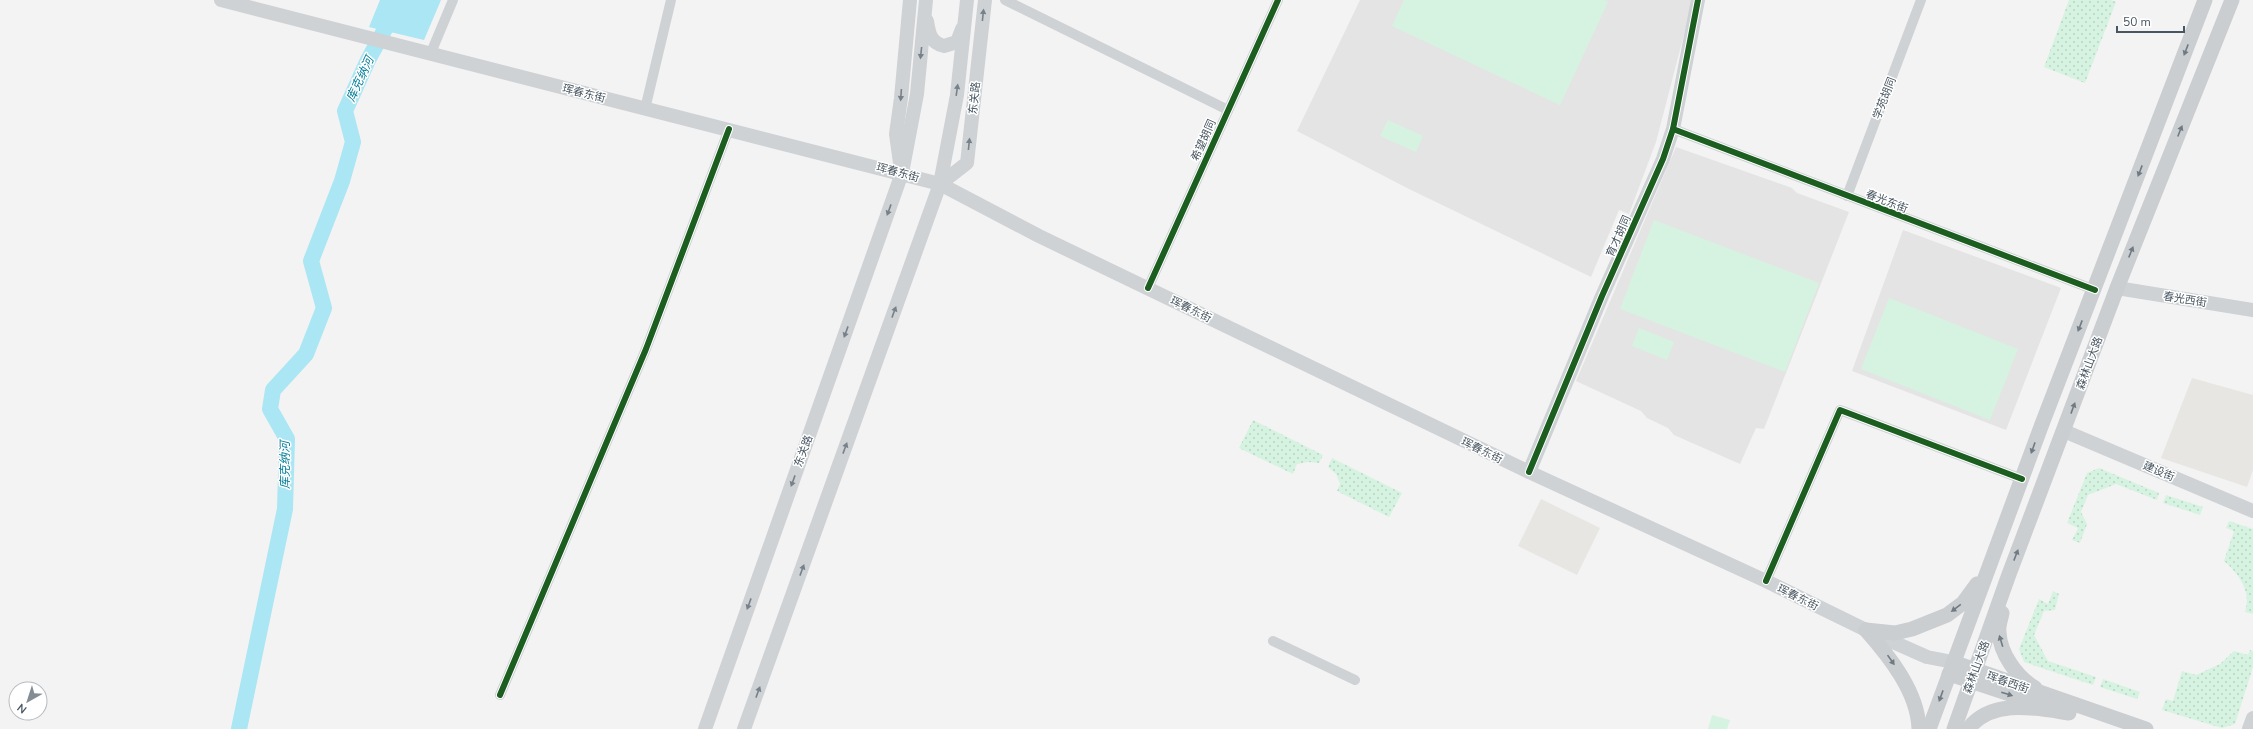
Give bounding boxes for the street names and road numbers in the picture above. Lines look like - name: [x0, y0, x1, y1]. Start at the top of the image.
- street label: 学苑胡同: [1870, 75, 1899, 121]
- street label: 珲春东街: [561, 81, 607, 106]
- street label: 东关路: [965, 81, 984, 115]
- street label: 希望胡同: [1188, 117, 1219, 163]
- street label: 珲春东街: [875, 160, 921, 185]
- street label: 春光东街: [1864, 187, 1910, 216]
- street label: 育才胡同: [1603, 213, 1634, 259]
- street label: 春光西街: [2162, 289, 2208, 310]
- street label: 珲春东街: [1168, 293, 1214, 326]
- street label: 森林山大路: [2073, 335, 2106, 392]
- street label: 东关路: [791, 433, 816, 469]
- street label: 珲春东街: [1459, 434, 1505, 467]
- street label: 建设街: [2141, 458, 2177, 485]
- street label: 珲春东街: [1775, 581, 1821, 614]
- street label: 森林山大路: [1960, 639, 1993, 696]
- street label: 珲春西街: [1985, 668, 2031, 697]

